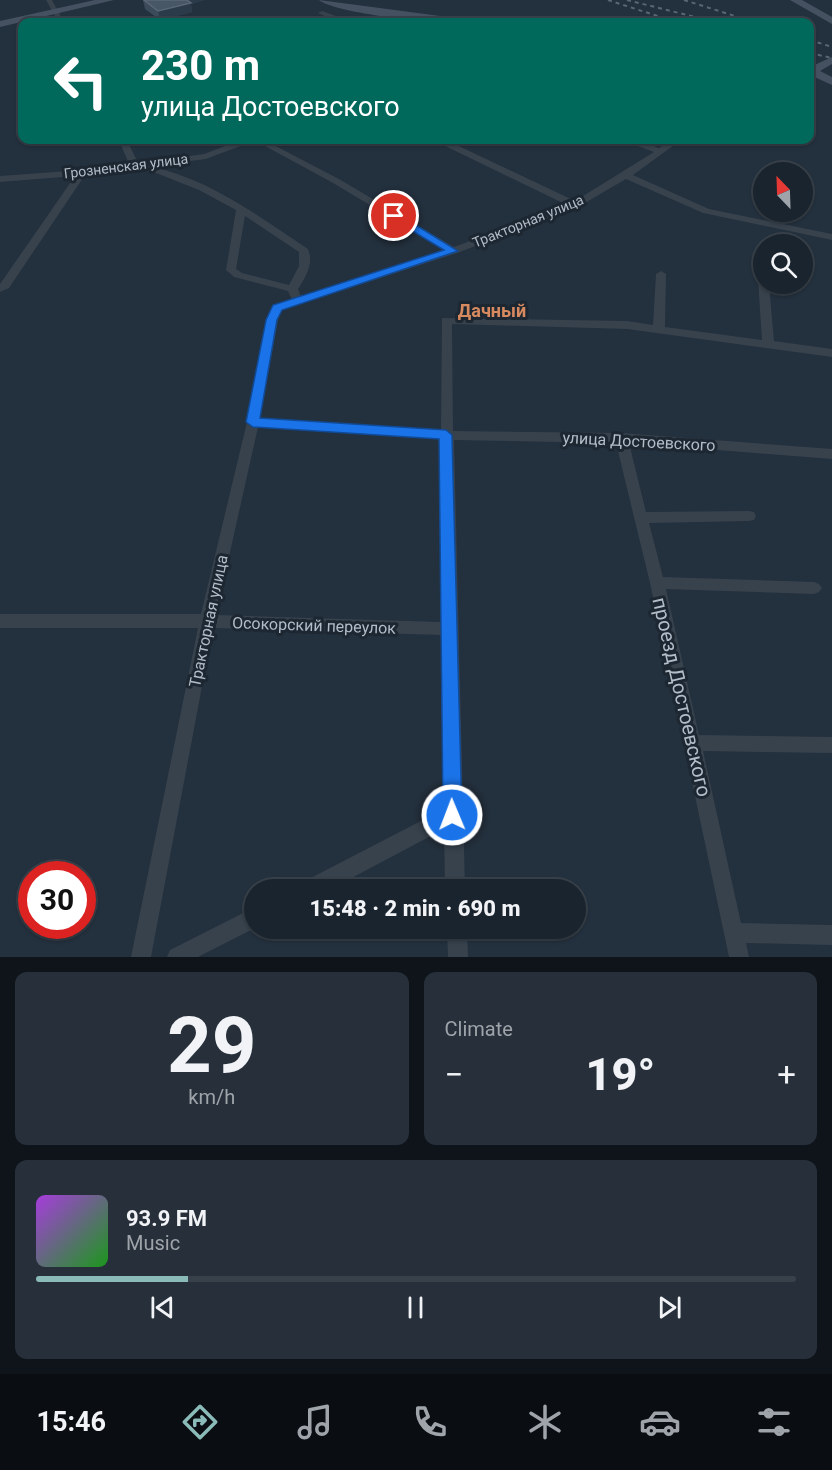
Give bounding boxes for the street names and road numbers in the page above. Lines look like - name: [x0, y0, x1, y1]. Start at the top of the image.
- street label: Грозненская улица: [63, 150, 189, 182]
- street label: Тракторная улица: [470, 191, 586, 251]
- street label: улица Достоевского: [562, 428, 716, 455]
- street label: Тракторная улица: [185, 553, 232, 689]
- street label: проезд Достоевского: [647, 595, 717, 799]
- street label: Осокорский переулок: [232, 613, 397, 638]

